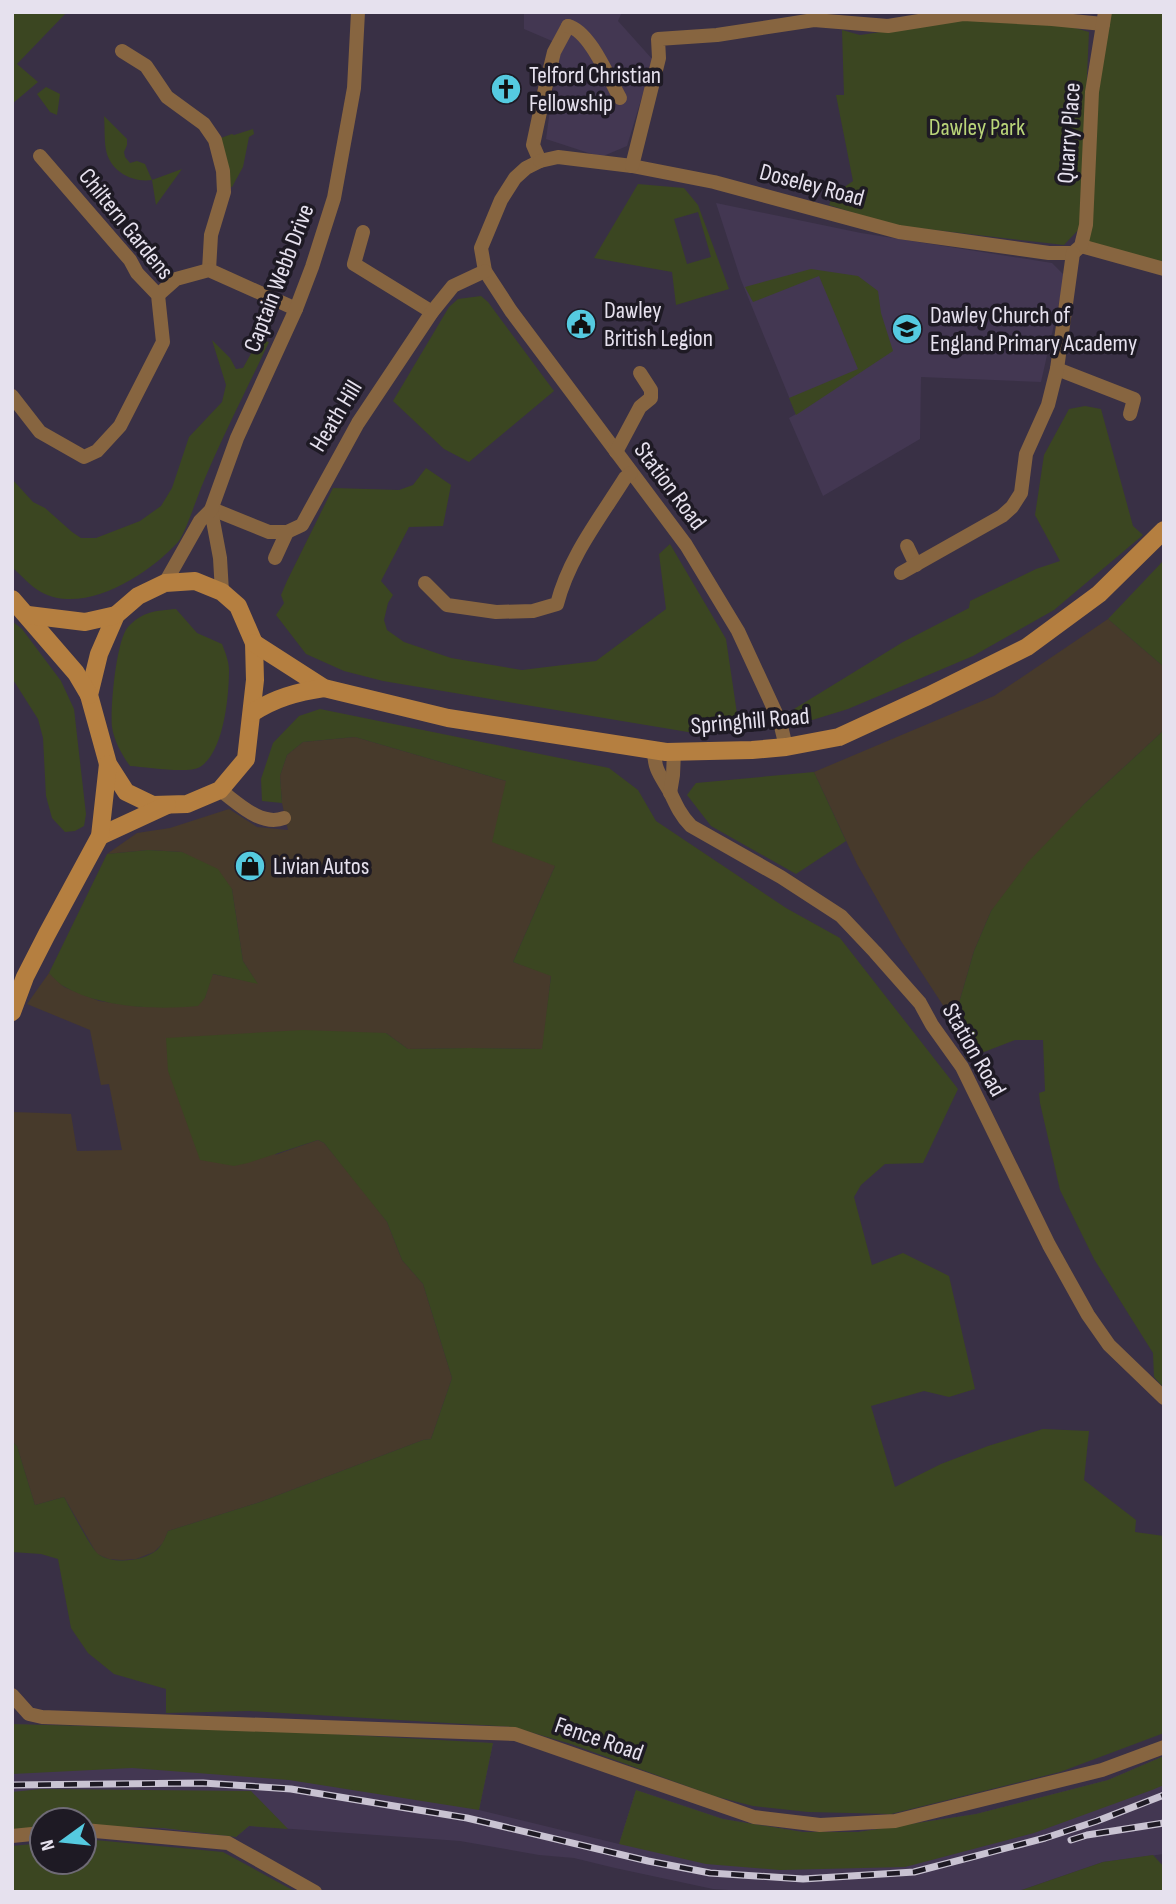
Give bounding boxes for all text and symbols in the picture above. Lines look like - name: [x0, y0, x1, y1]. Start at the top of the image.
- place label: Telford Christian Fellowship: [529, 61, 661, 118]
- church icon: Telford Christian Fellowship: [489, 72, 523, 106]
- street label: Quarry Place: [1051, 82, 1087, 184]
- park label: Dawley Park: [929, 113, 1025, 142]
- street label: Doseley Road: [757, 157, 867, 213]
- street label: Chiltern Gardens: [72, 163, 180, 285]
- street label: Captain Webb Drive: [238, 200, 320, 356]
- place label: Dawley British Legion: [604, 296, 713, 353]
- place label: Dawley Church of England Primary Academy: [930, 301, 1137, 358]
- public building icon: Dawley British Legion: [564, 307, 598, 341]
- school or university icon: Dawley Church of England Primary Academy: [890, 312, 924, 346]
- street label: Heath Hill: [303, 375, 369, 457]
- street label: Station Road: [628, 436, 712, 536]
- street label: Springhill Road: [690, 701, 810, 741]
- shop icon: Livian Autos: [233, 849, 267, 883]
- place label: Livian Autos: [273, 852, 369, 881]
- street label: Station Road: [936, 998, 1012, 1102]
- street label: Fence Road: [551, 1710, 647, 1768]
- north arrow: [28, 1806, 98, 1876]
- text: N: [36, 1837, 60, 1853]

